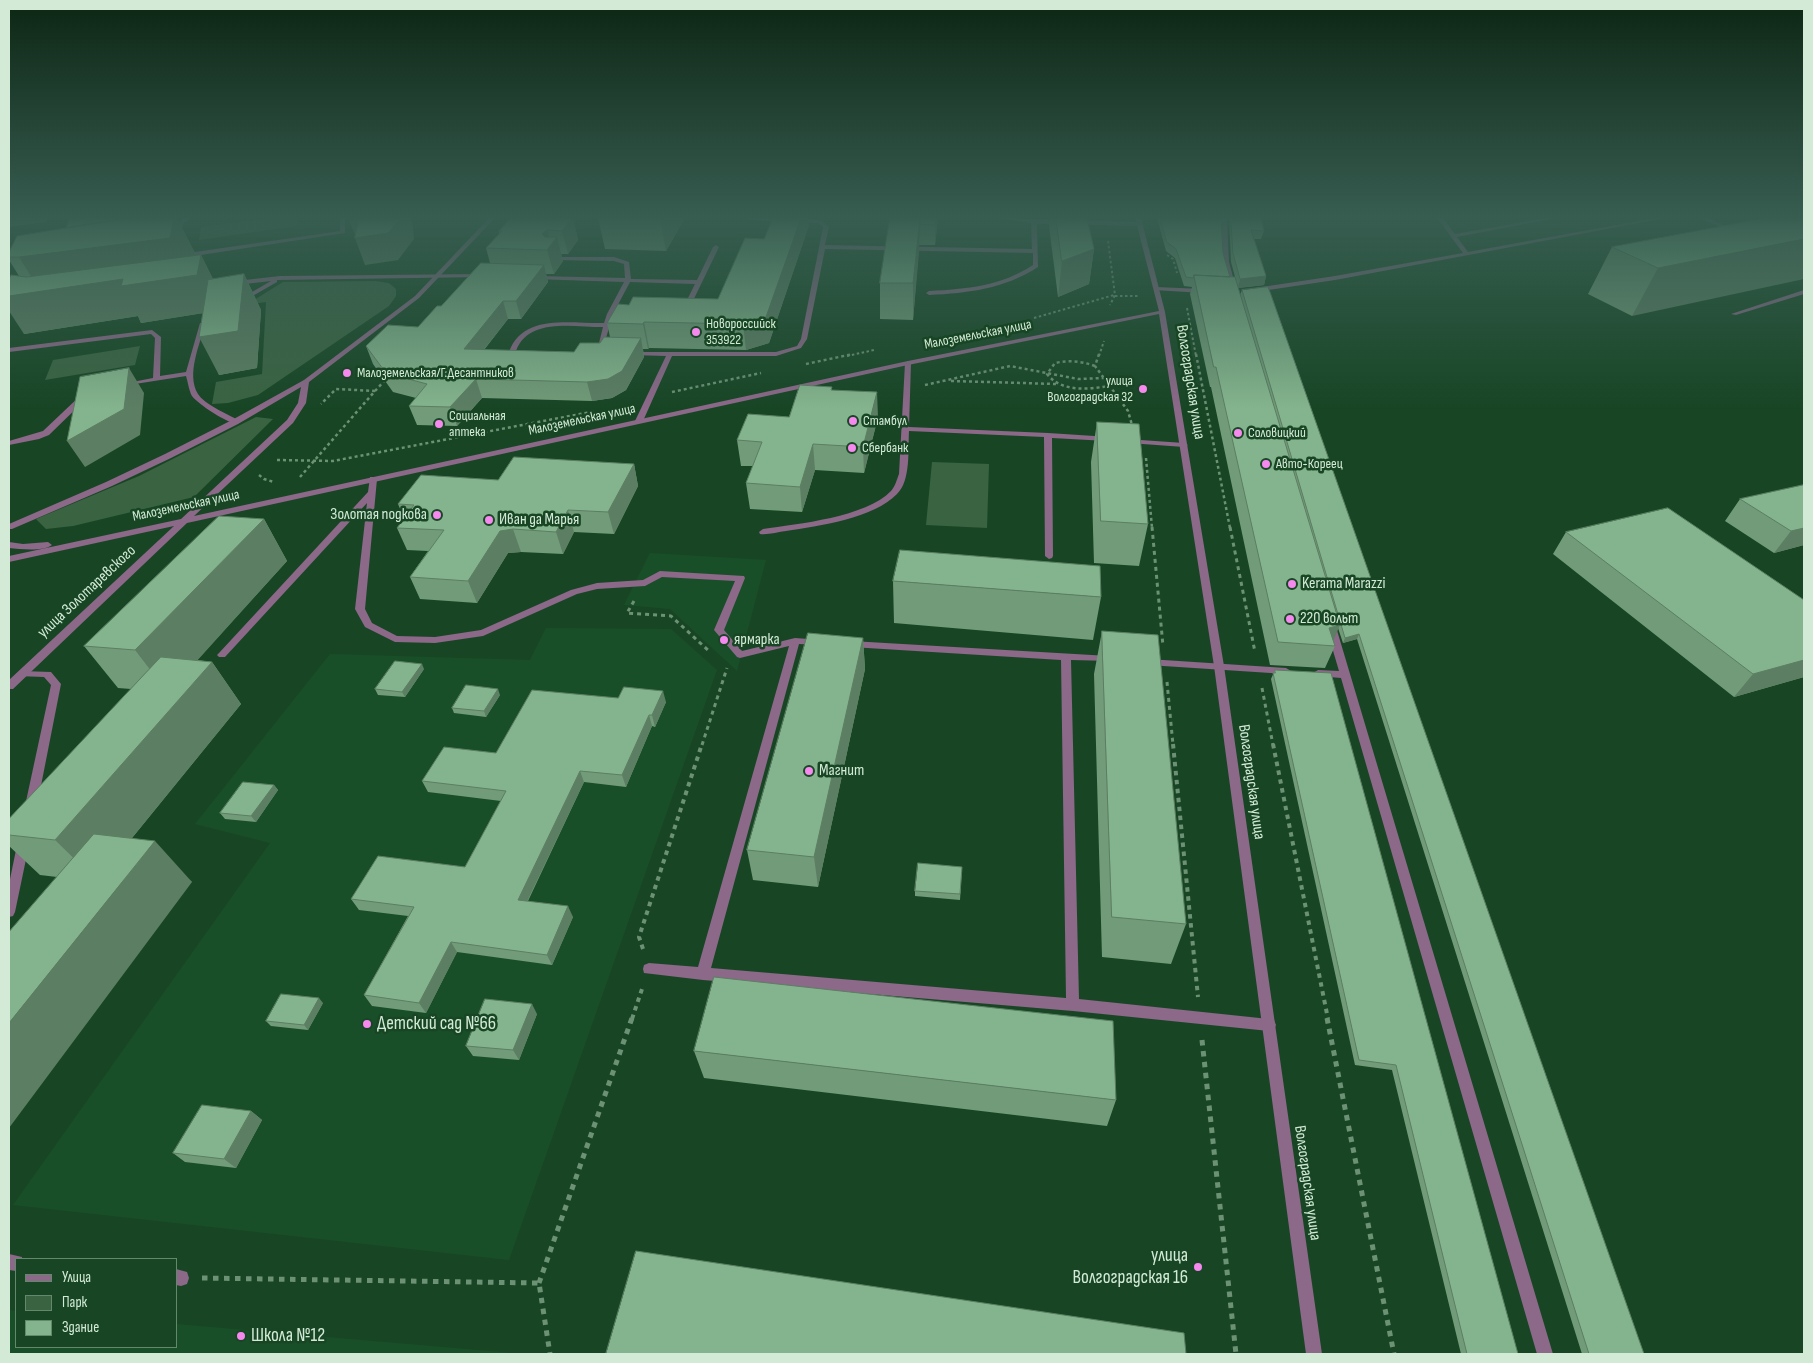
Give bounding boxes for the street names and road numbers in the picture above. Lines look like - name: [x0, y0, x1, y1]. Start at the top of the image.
- street label: Малоземельская улица: [923, 316, 1033, 354]
- street label: Волгоградская улица: [1171, 323, 1209, 441]
- street label: Малоземельская улица: [527, 400, 637, 440]
- street label: Малоземельская улица: [131, 486, 241, 526]
- street label: улица Золотаревского: [34, 542, 140, 642]
- street label: Волгоградская улица: [1233, 723, 1269, 841]
- street label: Волгоградская улица: [1289, 1124, 1325, 1242]

